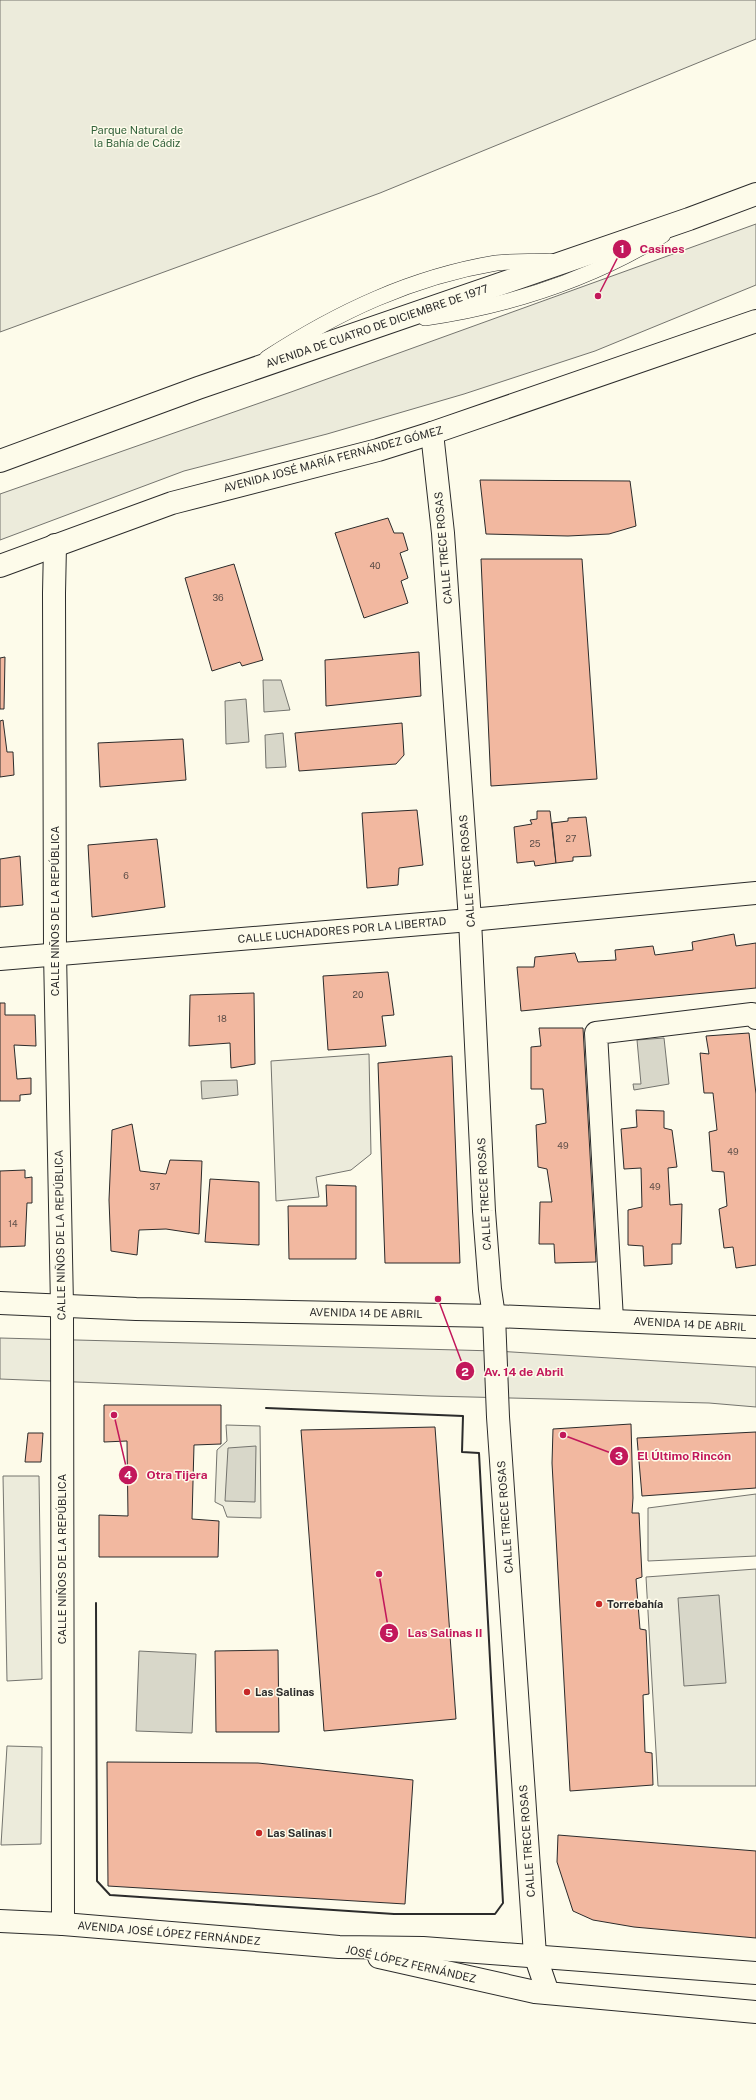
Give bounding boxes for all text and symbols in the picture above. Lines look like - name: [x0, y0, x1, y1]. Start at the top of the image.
- park label: Parque Natural de la Bahía de Cádiz: [91, 124, 183, 149]
- callout: Casines: [612, 237, 693, 261]
- text: 1: [619, 242, 625, 256]
- text: Casines: [639, 242, 685, 256]
- street label: AVENIDA DE CUATRO DE DICIEMBRE DE 1977: [264, 282, 490, 370]
- street label: AVENIDA JOSÉ MARÍA FERNÁNDEZ GÓMEZ: [222, 423, 444, 494]
- street label: CALLE TRECE ROSAS: [432, 491, 454, 605]
- house number: 40: [369, 560, 381, 571]
- house number: 36: [212, 592, 224, 603]
- street label: CALLE TRECE ROSAS: [457, 814, 477, 928]
- street label: CALLE NIÑOS DE LA REPÚBLICA: [48, 826, 61, 996]
- house number: 27: [566, 833, 576, 844]
- house number: 25: [529, 838, 541, 849]
- house number: 6: [123, 870, 129, 881]
- street label: CALLE LUCHADORES POR LA LIBERTAD: [237, 915, 447, 945]
- house number: 20: [353, 989, 364, 1000]
- house number: 18: [217, 1013, 227, 1024]
- street label: CALLE TRECE ROSAS: [475, 1137, 493, 1251]
- house number: 49: [557, 1140, 569, 1151]
- house number: 49: [727, 1146, 739, 1157]
- street label: CALLE NIÑOS DE LA REPÚBLICA: [52, 1149, 67, 1320]
- house number: 37: [150, 1181, 160, 1192]
- house number: 49: [649, 1181, 661, 1192]
- house number: 14: [8, 1218, 18, 1229]
- street label: AVENIDA 14 DE ABRIL: [309, 1306, 423, 1320]
- street label: AVENIDA 14 DE ABRIL: [633, 1315, 747, 1333]
- callout: Av. 14 de Abril: [455, 1359, 572, 1383]
- text: 2: [461, 1365, 469, 1379]
- text: Av. 14 de Abril: [484, 1365, 564, 1379]
- callout: El Último Rincón: [609, 1444, 739, 1468]
- text: 3: [615, 1449, 623, 1463]
- text: El Último Rincón: [637, 1449, 731, 1463]
- street label: CALLE TRECE ROSAS: [495, 1460, 515, 1574]
- callout: Otra Tijera: [118, 1463, 215, 1487]
- text: 4: [124, 1468, 132, 1482]
- text: Otra Tijera: [147, 1468, 208, 1482]
- street label: CALLE NIÑOS DE LA REPÚBLICA: [55, 1474, 68, 1644]
- place label: Torrebahía: [607, 1598, 663, 1610]
- marker: Torrebahía: [594, 1599, 604, 1609]
- callout: Las Salinas II: [379, 1621, 490, 1645]
- text: 5: [385, 1626, 393, 1640]
- text: Las Salinas II: [408, 1626, 482, 1640]
- place label: Las Salinas: [255, 1686, 315, 1698]
- marker: Las Salinas: [242, 1687, 252, 1697]
- street label: CALLE TRECE ROSAS: [517, 1784, 537, 1898]
- place label: Las Salinas I: [267, 1827, 332, 1839]
- marker: Las Salinas I: [254, 1828, 264, 1838]
- street label: AVENIDA JOSÉ LÓPEZ FERNÁNDEZ: [77, 1918, 261, 1947]
- street label: JOSÉ LÓPEZ FERNÁNDEZ: [345, 1942, 478, 1985]

